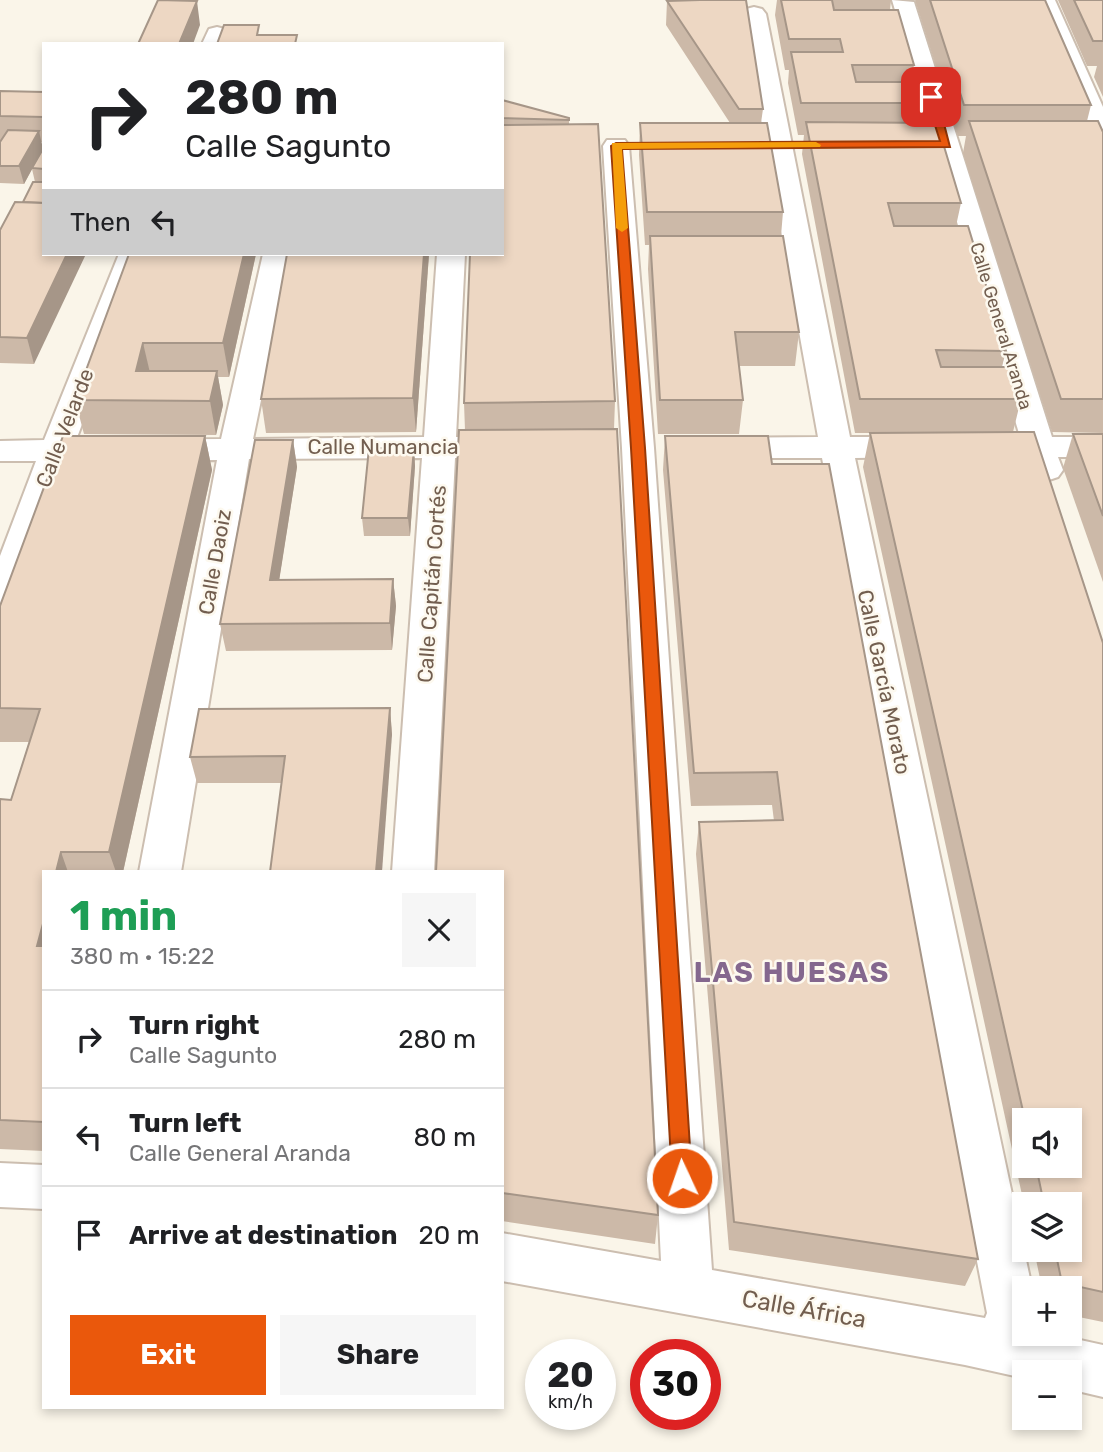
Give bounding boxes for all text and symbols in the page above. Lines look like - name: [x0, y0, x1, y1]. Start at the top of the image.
- pin: [901, 67, 961, 127]
- text: 280 m: [185, 68, 339, 126]
- icon: right: [70, 70, 161, 161]
- icon: arrive: [912, 78, 950, 116]
- text: Calle Sagunto: [185, 127, 391, 165]
- icon: left: [145, 203, 183, 241]
- text: Then: [70, 207, 131, 238]
- street label: Calle General Aranda: [965, 240, 1037, 412]
- street label: Calle Velarde: [30, 365, 99, 491]
- street label: Calle Numancia: [307, 434, 459, 459]
- street label: Calle Capitán Cortés: [412, 484, 451, 684]
- street label: Calle Daoiz: [193, 507, 236, 617]
- street label: Calle García Morato: [853, 587, 916, 776]
- text: 1 min: [70, 891, 177, 941]
- button: close: [402, 893, 476, 967]
- text: 380 m · 15:22: [70, 942, 214, 970]
- district label: LAS HUESAS: [694, 956, 890, 989]
- text: Turn right: [129, 1010, 259, 1041]
- icon: right: [70, 1020, 108, 1058]
- text: 280 m: [398, 1024, 476, 1055]
- text: Calle Sagunto: [129, 1041, 277, 1069]
- text: Turn left: [129, 1108, 241, 1139]
- map controls: [1012, 1108, 1082, 1430]
- button: sound: [1012, 1108, 1082, 1178]
- icon: left: [70, 1118, 108, 1156]
- text: 80 m: [413, 1122, 476, 1153]
- text: Calle General Aranda: [129, 1139, 351, 1167]
- position arrow: [645, 1141, 719, 1215]
- button: layers: [1012, 1192, 1082, 1262]
- icon: arrive: [70, 1216, 108, 1254]
- text: Arrive at destination: [129, 1220, 397, 1251]
- text: 20 m: [418, 1220, 480, 1251]
- button: +: [1012, 1276, 1082, 1346]
- street label: Calle África: [740, 1284, 868, 1334]
- button: Exit: [70, 1315, 266, 1395]
- button: Share: [280, 1315, 476, 1395]
- speed limit sign: 30: [630, 1339, 721, 1430]
- text: 20: [547, 1354, 594, 1396]
- button: −: [1012, 1360, 1082, 1430]
- text: km/h: [548, 1391, 593, 1413]

